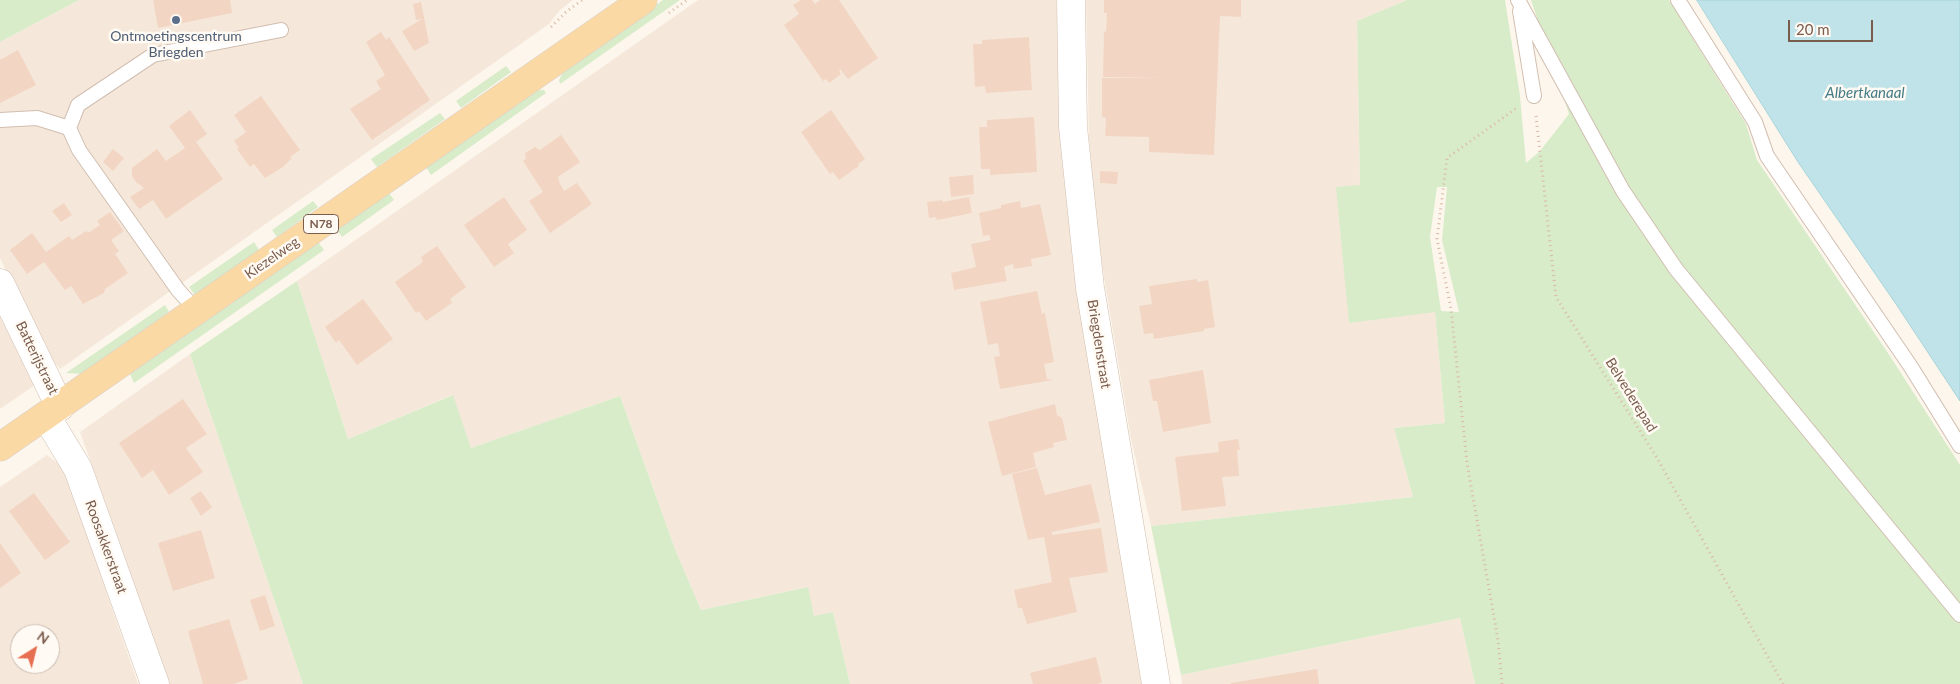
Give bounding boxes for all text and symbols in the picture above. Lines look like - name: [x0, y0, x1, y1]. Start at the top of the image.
- scale bar: [1790, 10, 1875, 42]
- marker: Ontmoetingscentrum Briegden: [170, 14, 182, 26]
- text: 20 m: [1796, 20, 1830, 38]
- place label: Ontmoetingscentrum Briegden: [110, 28, 242, 60]
- water label: Albertkanaal: [1825, 84, 1905, 102]
- road number: N78: [304, 214, 338, 233]
- street label: Kiezelweg: [242, 233, 302, 283]
- street label: Briegdenstraat: [1084, 298, 1114, 390]
- street label: Batterijstraat: [12, 319, 62, 397]
- street label: Belvederepad: [1602, 355, 1660, 435]
- street label: Roosakkerstraat: [81, 498, 131, 596]
- north arrow: [10, 624, 60, 674]
- text: N: [34, 627, 53, 647]

